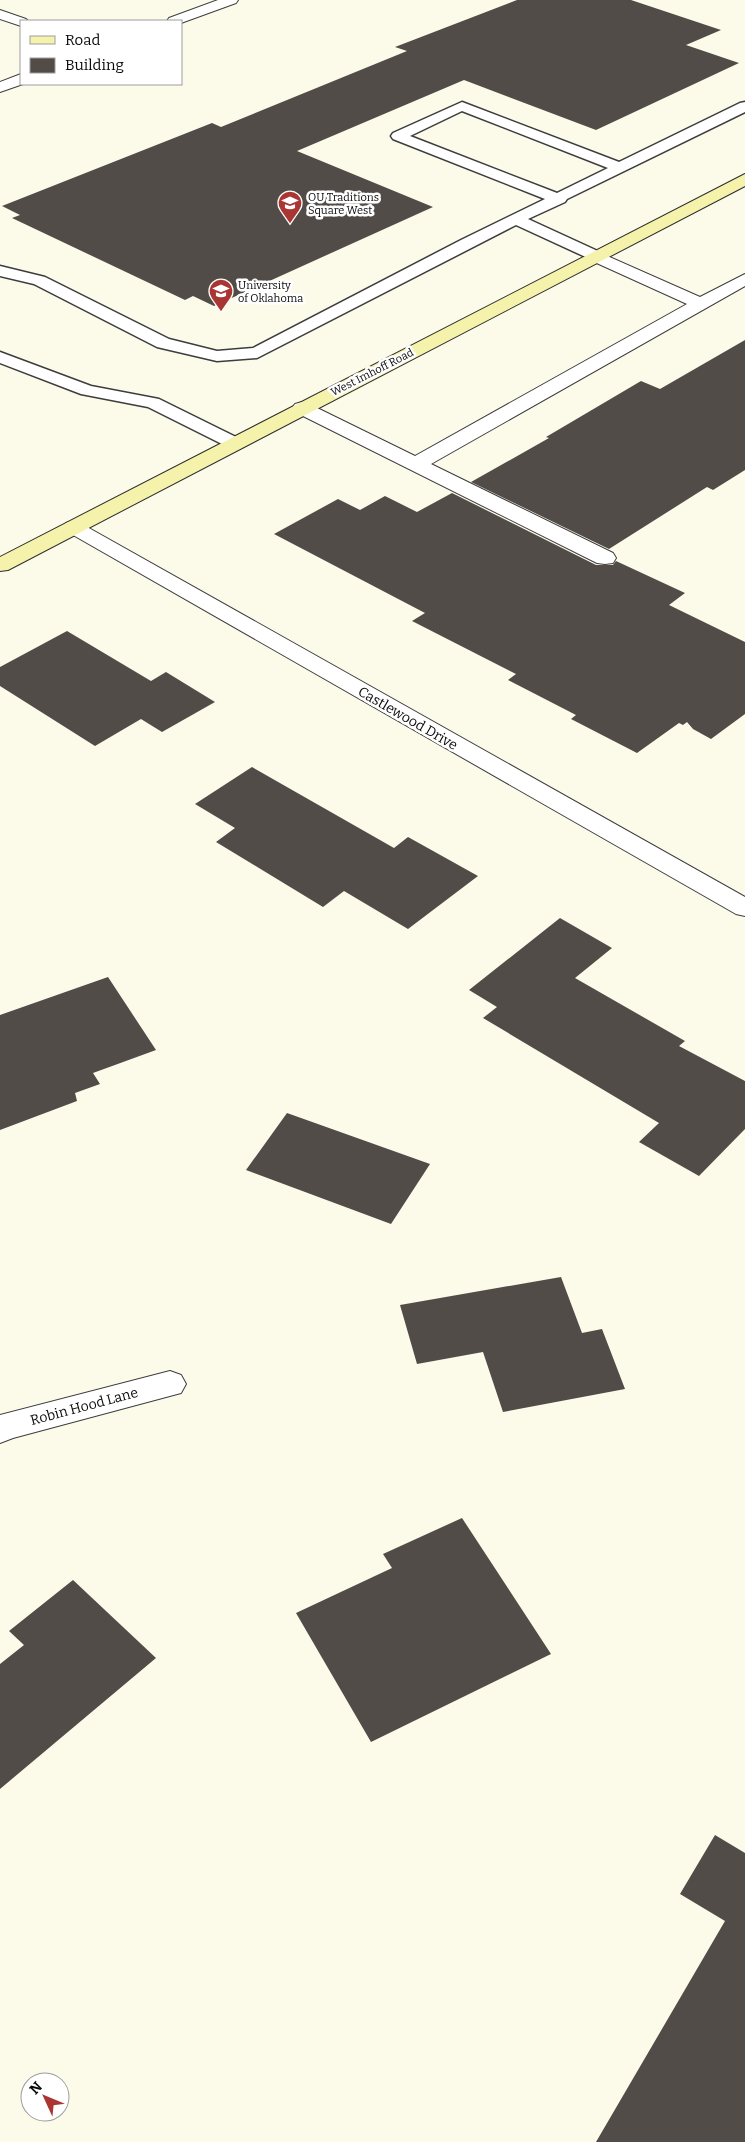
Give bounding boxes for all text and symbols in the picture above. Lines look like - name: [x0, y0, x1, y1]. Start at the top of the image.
- legend: [20, 20, 182, 85]
- text: Road: [65, 31, 100, 49]
- text: Building: [65, 56, 124, 74]
- school or university icon: OU Traditions Square West: [277, 190, 303, 224]
- place label: OU Traditions Square West: [308, 191, 379, 217]
- school or university icon: University of Oklahoma: [208, 278, 234, 312]
- place label: University of Oklahoma: [238, 279, 303, 305]
- street label: West Imhoff Road: [329, 346, 416, 399]
- street label: Castlewood Drive: [355, 683, 461, 754]
- street label: Robin Hood Lane: [28, 1384, 140, 1429]
- north arrow: [20, 2072, 70, 2122]
- text: N: [26, 2078, 46, 2098]

